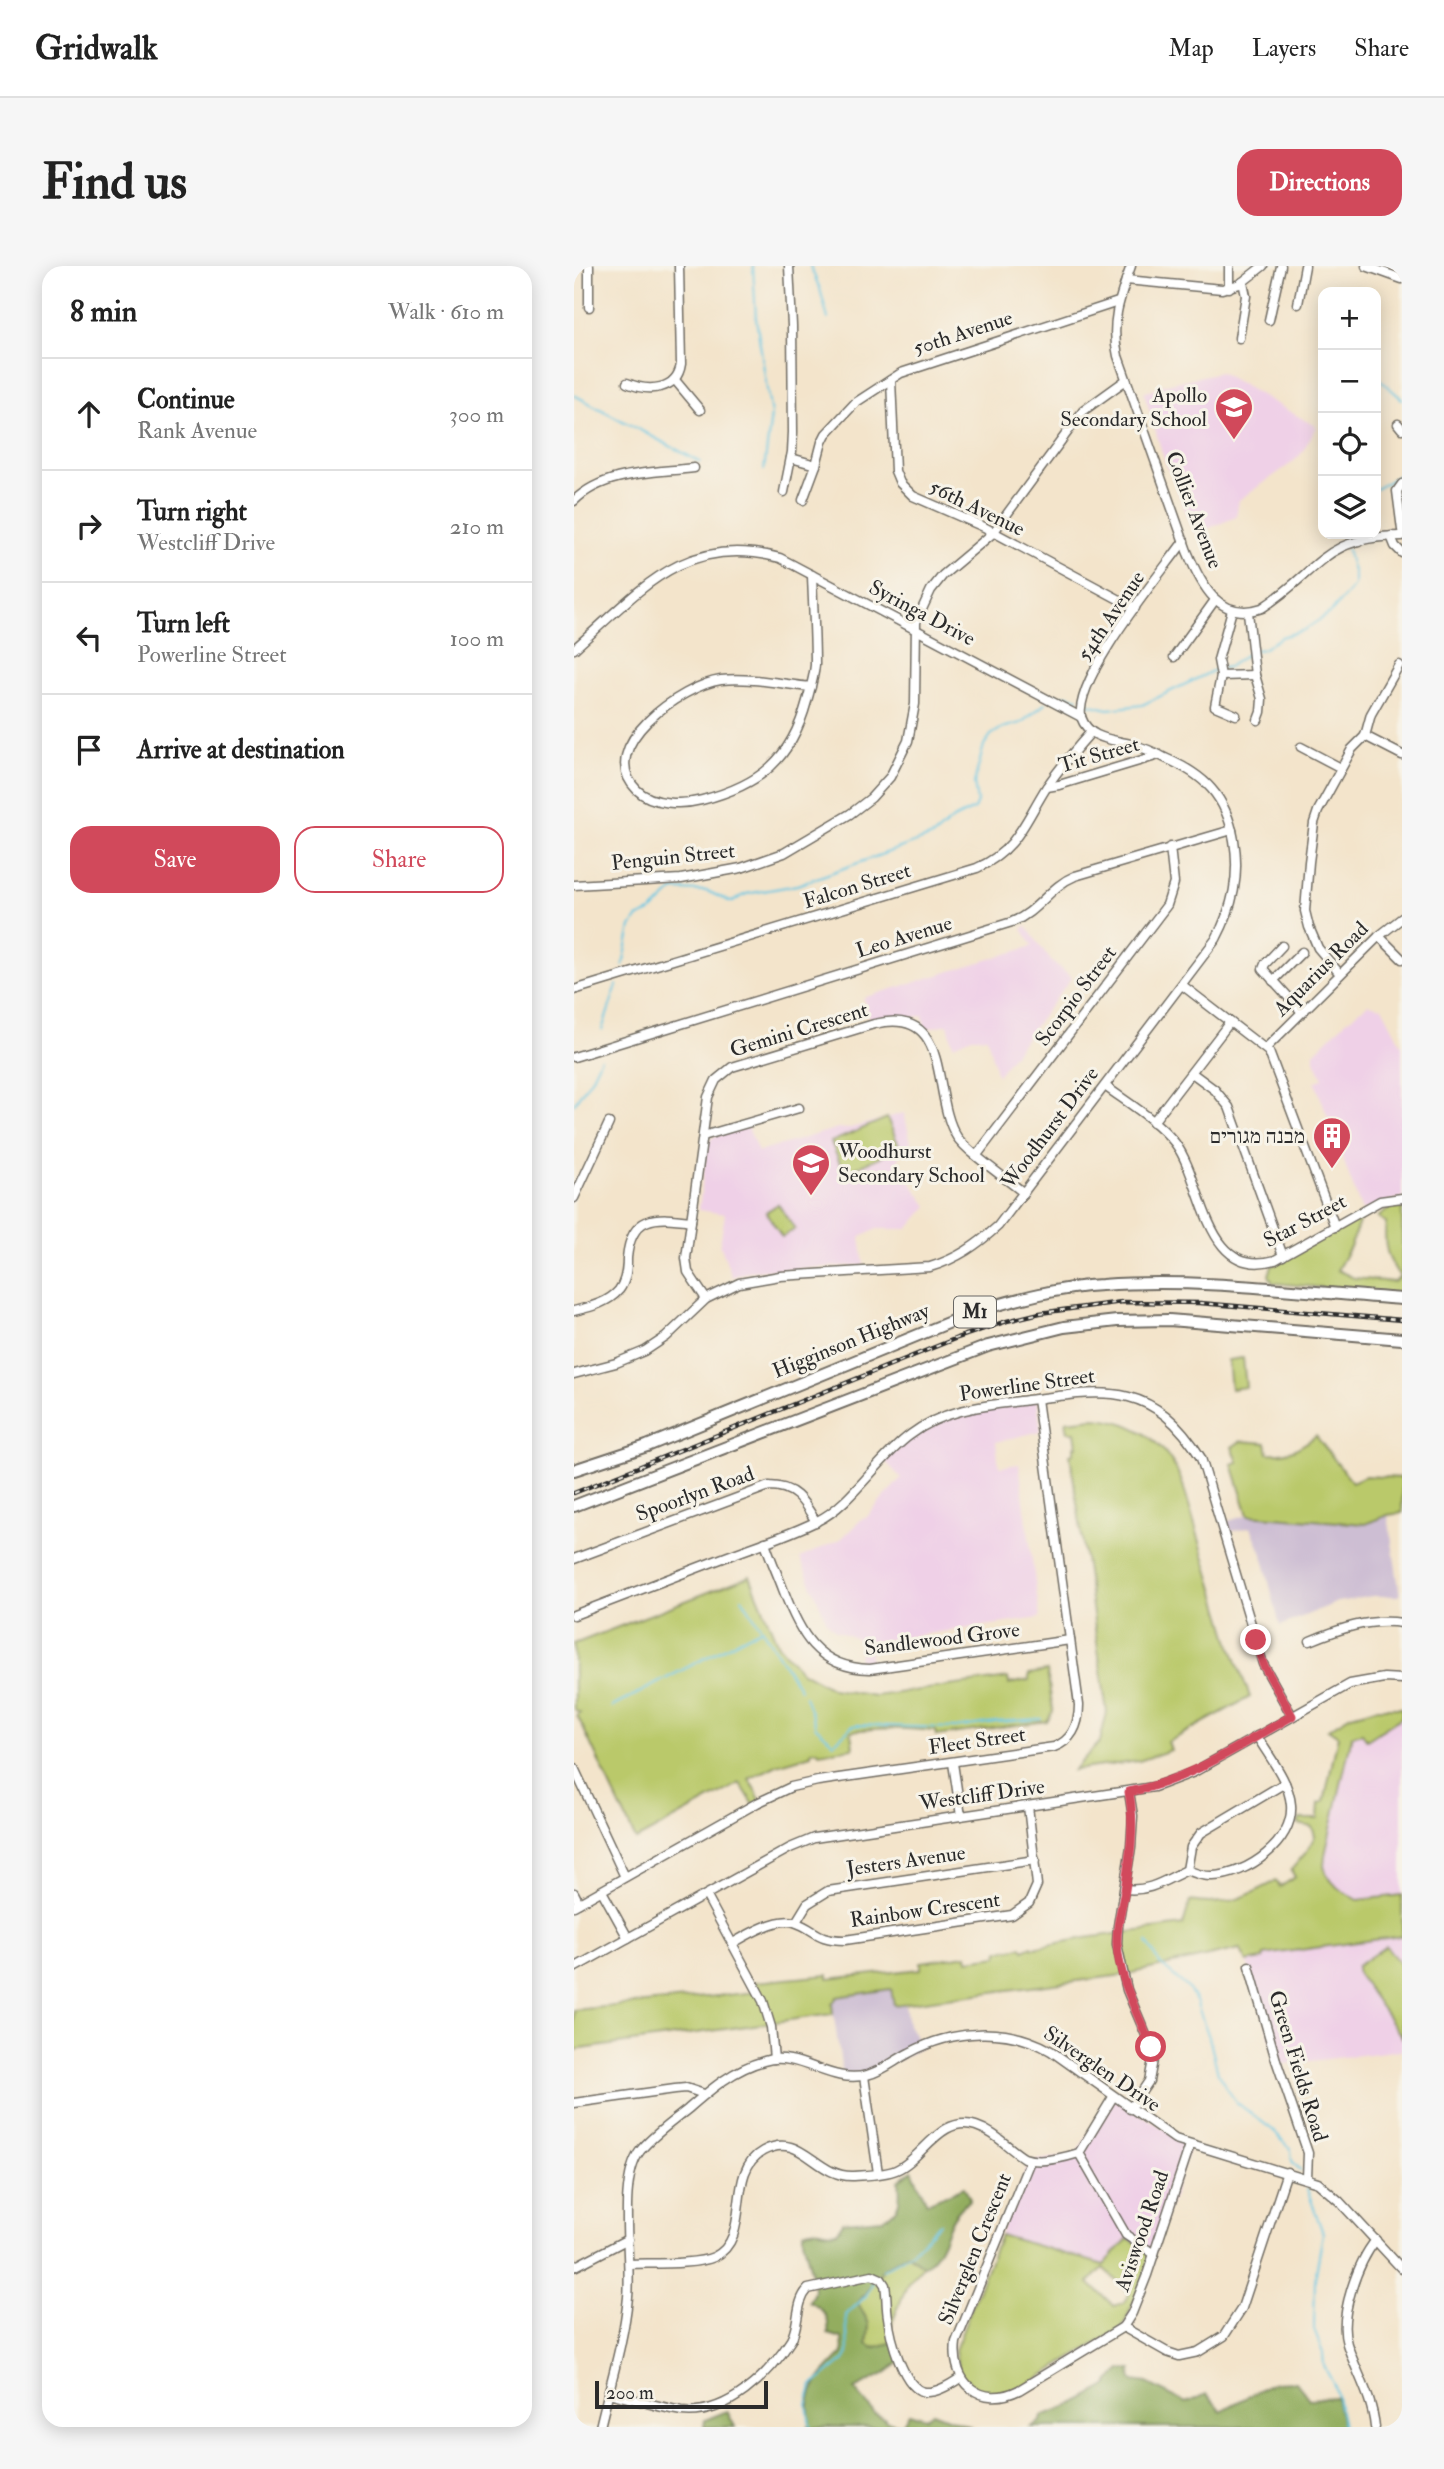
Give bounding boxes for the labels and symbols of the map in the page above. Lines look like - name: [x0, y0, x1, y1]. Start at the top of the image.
- street label: 50th Avenue: [910, 304, 1016, 362]
- place label: Apollo Secondary School: [1060, 382, 1208, 433]
- school or university icon: Apollo Secondary School: [1213, 386, 1255, 441]
- street label: Collier Avenue: [1159, 448, 1229, 573]
- street label: 56th Avenue: [925, 473, 1029, 543]
- street label: 54th Avenue: [1071, 566, 1151, 666]
- street label: Syringa Drive: [864, 574, 980, 652]
- street label: Tit Street: [1056, 731, 1143, 779]
- street label: Penguin Street: [610, 837, 736, 877]
- street label: Falcon Street: [800, 857, 914, 915]
- street label: Leo Avenue: [853, 910, 956, 964]
- street label: Aquarius Road: [1267, 915, 1375, 1023]
- street label: Scorpio Street: [1029, 940, 1123, 1052]
- street label: Gemini Crescent: [727, 996, 871, 1064]
- street label: Woodhurst Drive: [995, 1061, 1105, 1195]
- building icon: מבנה מגורים: [1311, 1115, 1353, 1170]
- place label: מבנה מגורים: [1210, 1123, 1305, 1150]
- place label: Woodhurst Secondary School: [837, 1138, 985, 1189]
- school or university icon: Woodhurst Secondary School: [790, 1142, 832, 1197]
- street label: Star Street: [1259, 1188, 1351, 1254]
- road number: M1: [954, 1296, 996, 1328]
- street label: Higginson Highway: [769, 1297, 934, 1385]
- street label: Powerline Street: [957, 1362, 1097, 1408]
- street label: Spoorlyn Road: [632, 1460, 758, 1528]
- street label: Sandlewood Grove: [863, 1616, 1021, 1662]
- route end: [1240, 1624, 1271, 1655]
- street label: Fleet Street: [927, 1721, 1028, 1761]
- street label: Westcliff Drive: [917, 1773, 1047, 1817]
- street label: Jesters Avenue: [844, 1839, 967, 1883]
- street label: Rainbow Crescent: [848, 1886, 1002, 1934]
- street label: Green Fields Road: [1262, 1987, 1334, 2145]
- street label: Silverglen Drive: [1038, 2020, 1166, 2118]
- route start: [1135, 2031, 1166, 2062]
- street label: Aviswood Road: [1108, 2166, 1176, 2296]
- street label: Silverglen Crescent: [932, 2169, 1018, 2329]
- scale bar: [595, 2378, 768, 2410]

